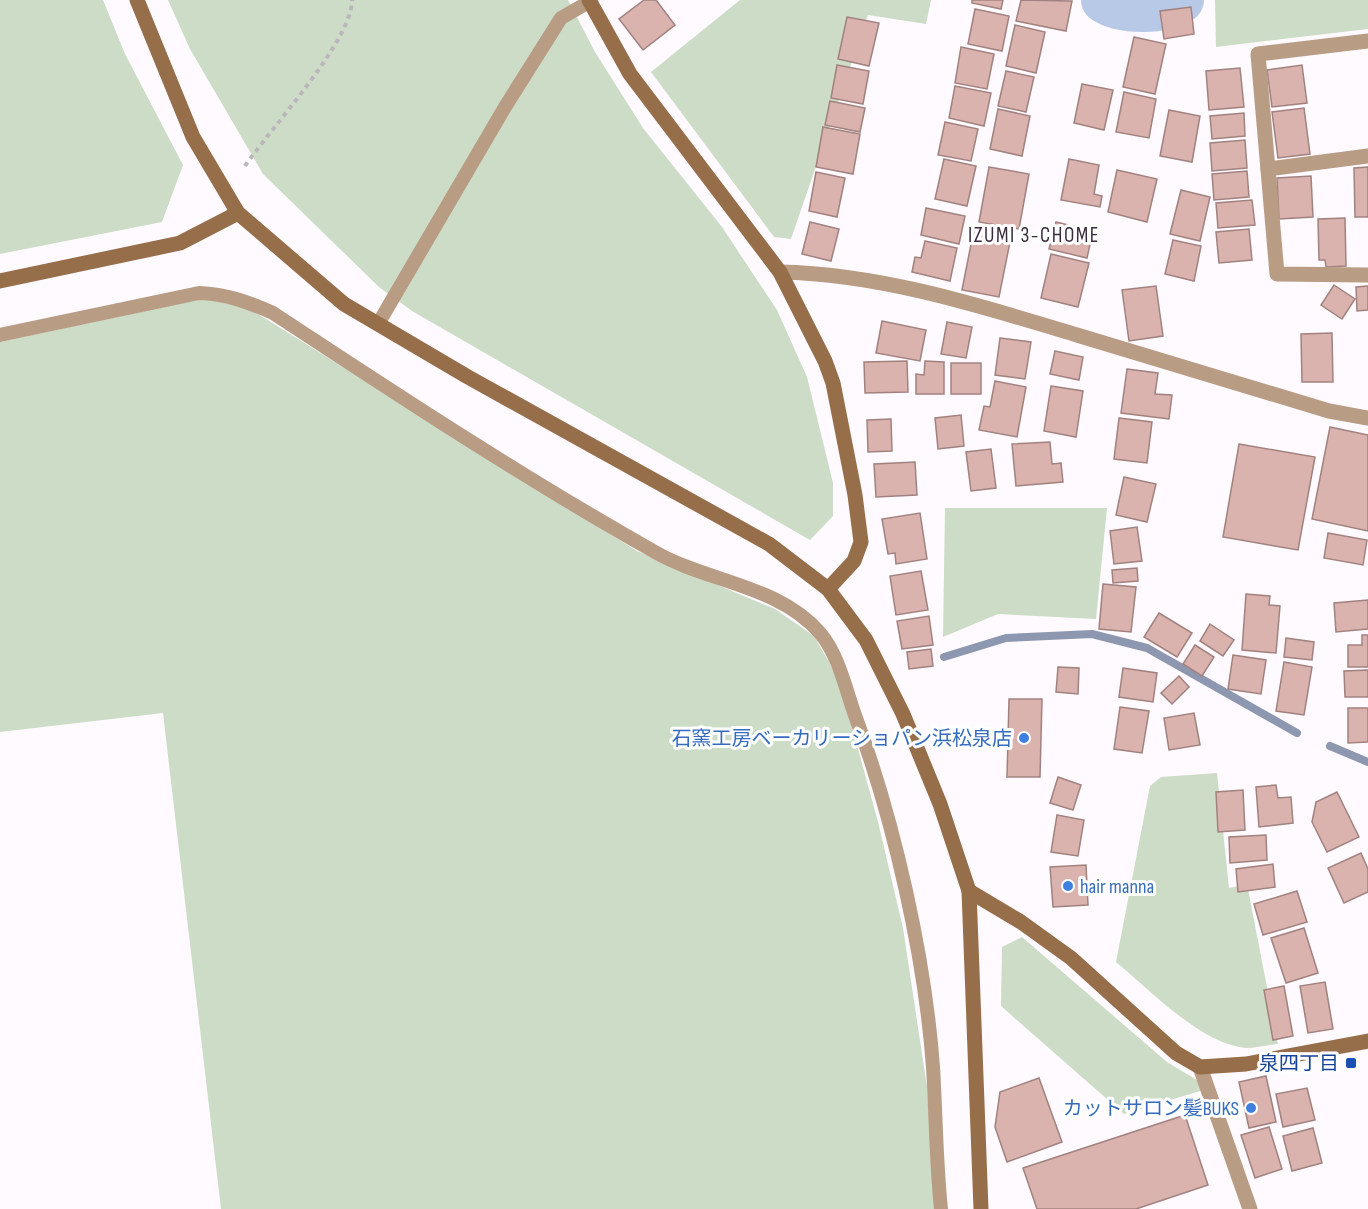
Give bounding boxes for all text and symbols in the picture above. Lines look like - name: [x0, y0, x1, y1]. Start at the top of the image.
- district label: IZUMI 3-CHOME: [968, 223, 1100, 248]
- place label: 石窯工房ベーカリーショパン浜松泉店: [671, 727, 1012, 751]
- marker: 石窯工房ベーカリーショパン浜松泉店: [1017, 731, 1031, 745]
- place label: hair manna: [1080, 875, 1154, 899]
- marker: hair manna: [1061, 879, 1075, 893]
- place label: 泉四丁目: [1259, 1052, 1339, 1076]
- marker: 泉四丁目: [1344, 1056, 1358, 1070]
- place label: カットサロン髪BUKS: [1063, 1097, 1239, 1121]
- marker: カットサロン髪BUKS: [1244, 1101, 1258, 1115]

